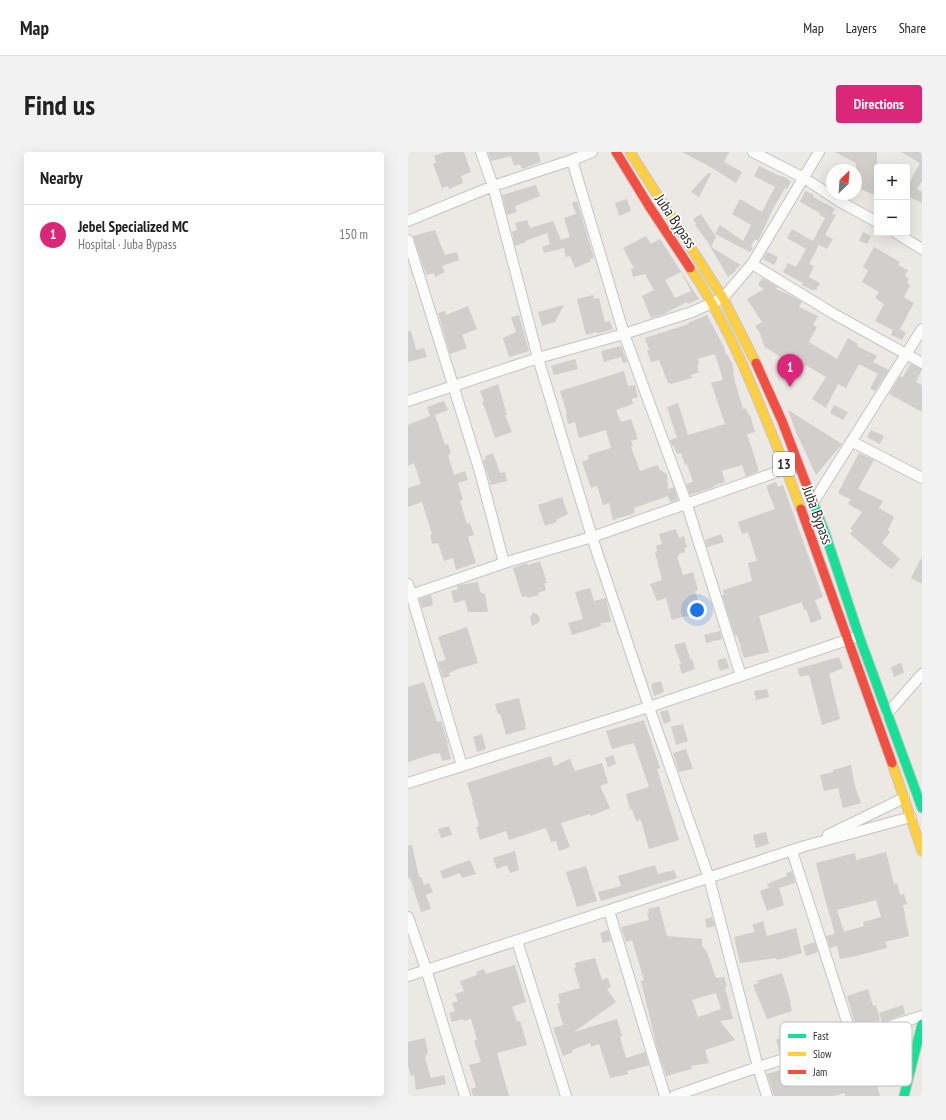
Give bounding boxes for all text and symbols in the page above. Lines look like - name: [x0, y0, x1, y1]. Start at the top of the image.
- text: Map: [20, 16, 49, 40]
- text: Map: [803, 19, 824, 37]
- text: Layers: [846, 19, 877, 37]
- text: Share: [899, 19, 926, 37]
- button: Directions: [836, 85, 922, 123]
- text: Find us: [24, 86, 95, 123]
- north arrow: [826, 164, 862, 200]
- map controls: [874, 164, 910, 236]
- button: +: [874, 164, 910, 200]
- text: Nearby: [40, 167, 83, 189]
- street label: Juba Bypass: [650, 189, 701, 252]
- button: −: [874, 200, 910, 236]
- text: Jebel Specialized MC: [78, 217, 189, 236]
- text: 1: [50, 226, 56, 243]
- text: 150 m: [339, 226, 368, 243]
- text: Hospital · Juba Bypass: [78, 236, 177, 253]
- pin: 1: [777, 354, 803, 387]
- road number: 13: [773, 452, 795, 476]
- street label: Juba Bypass: [798, 482, 837, 547]
- your location: [687, 600, 707, 620]
- legend: [780, 1022, 912, 1086]
- text: Fast: [813, 1029, 829, 1043]
- text: Slow: [813, 1047, 832, 1061]
- text: Jam: [812, 1065, 827, 1079]

